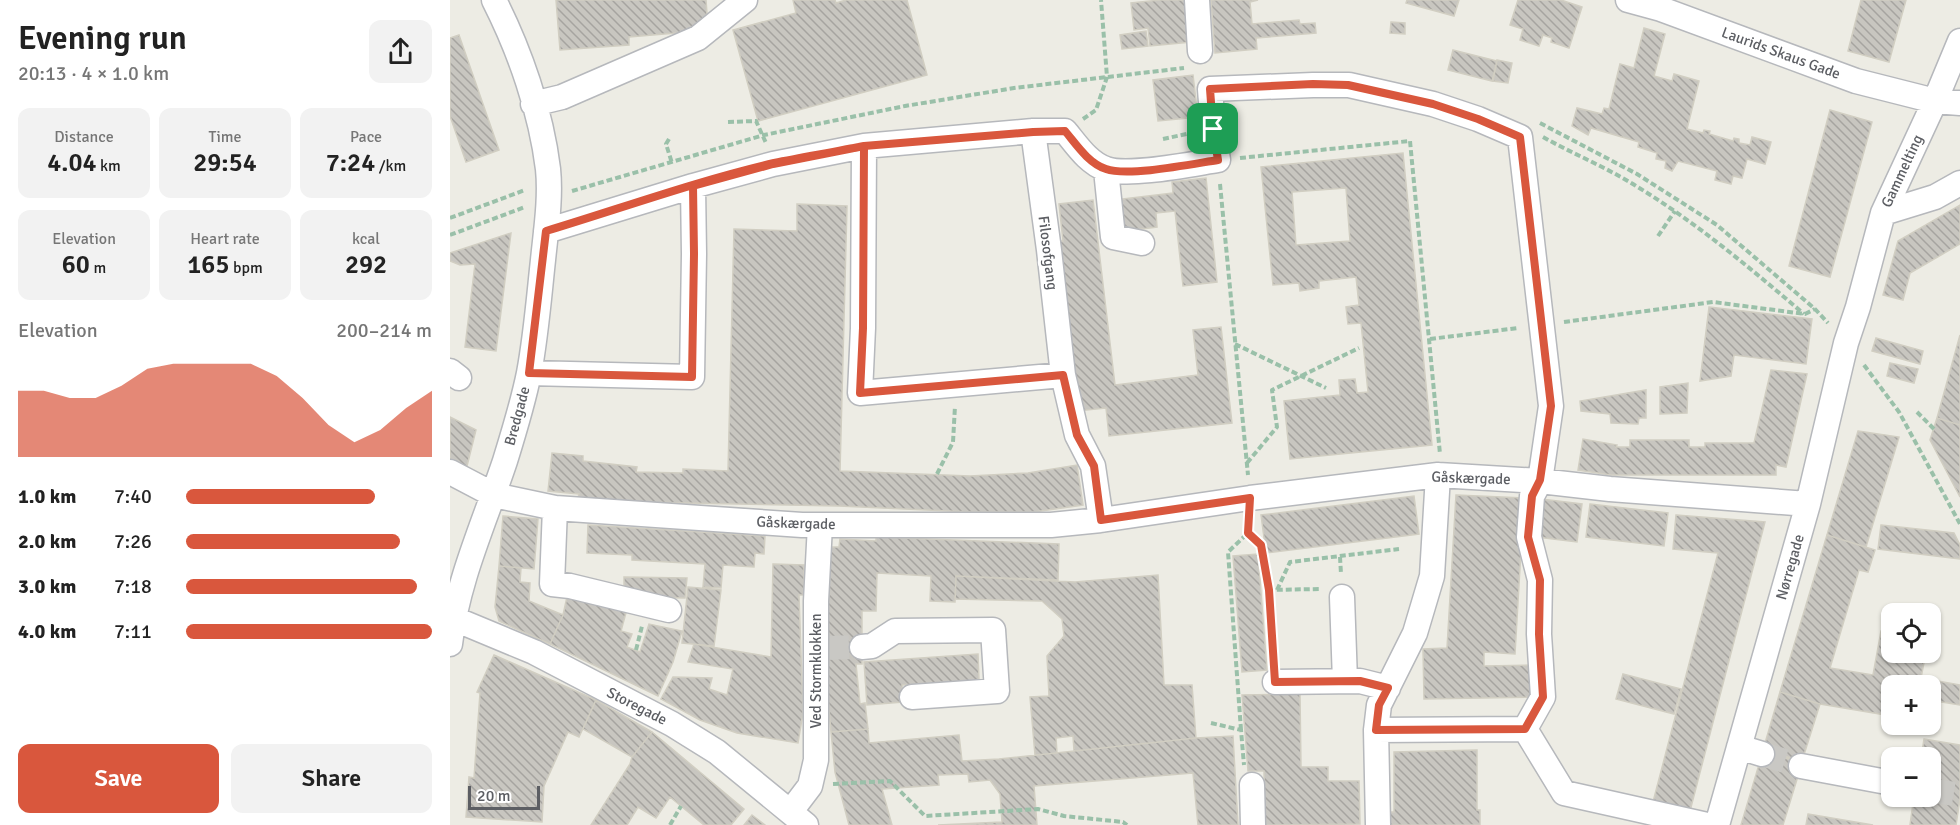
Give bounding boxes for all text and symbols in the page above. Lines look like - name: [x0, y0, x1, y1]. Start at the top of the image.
- text: Evening run: [18, 18, 187, 59]
- button: share: [369, 20, 432, 83]
- street label: Laurids Skaus Gade: [1719, 23, 1843, 83]
- text: 20:13 · 4 × 1.0 km: [18, 61, 169, 86]
- pin: [1187, 103, 1238, 154]
- icon: arrive: [1196, 112, 1229, 145]
- text: Distance: [54, 127, 114, 147]
- text: Time: [209, 127, 241, 147]
- text: Pace: [350, 127, 382, 147]
- street label: Gammelting: [1877, 132, 1927, 210]
- text: 4.04: [47, 147, 96, 179]
- text: 29:54: [193, 147, 257, 179]
- text: 7:24: [326, 147, 375, 179]
- text: km: [96, 156, 121, 176]
- text: /km: [375, 156, 406, 176]
- street label: Filosofgang: [1035, 215, 1061, 291]
- text: Elevation: [52, 229, 116, 249]
- text: Heart rate: [190, 229, 260, 249]
- text: kcal: [352, 229, 380, 249]
- text: 60: [62, 249, 90, 281]
- text: 165: [187, 249, 229, 281]
- text: 292: [345, 249, 387, 281]
- text: m: [90, 258, 106, 278]
- text: bpm: [229, 258, 263, 278]
- text: Elevation: [18, 318, 98, 343]
- text: 200–214 m: [336, 318, 432, 343]
- street label: Bredgade: [500, 384, 534, 448]
- street label: Gåskærgade: [1431, 468, 1511, 488]
- text: 1.0 km: [18, 484, 76, 509]
- text: 7:40: [114, 484, 152, 509]
- street label: Gåskærgade: [756, 513, 836, 533]
- text: 2.0 km: [18, 529, 76, 554]
- text: 7:26: [114, 529, 152, 554]
- street label: Nørregade: [1772, 532, 1808, 602]
- text: 3.0 km: [18, 574, 76, 599]
- text: 7:18: [114, 574, 152, 599]
- map controls: [1881, 603, 1941, 807]
- button: locate: [1881, 603, 1941, 663]
- street label: Ved Stormklokken: [807, 613, 825, 729]
- text: 4.0 km: [18, 619, 76, 644]
- text: 7:11: [114, 619, 152, 644]
- button: +: [1881, 675, 1941, 735]
- street label: Storegade: [604, 683, 670, 729]
- button: Save: [18, 744, 219, 813]
- button: Share: [231, 744, 432, 813]
- button: −: [1881, 747, 1941, 807]
- scale bar: [468, 783, 540, 810]
- text: 20 m: [477, 786, 511, 806]

